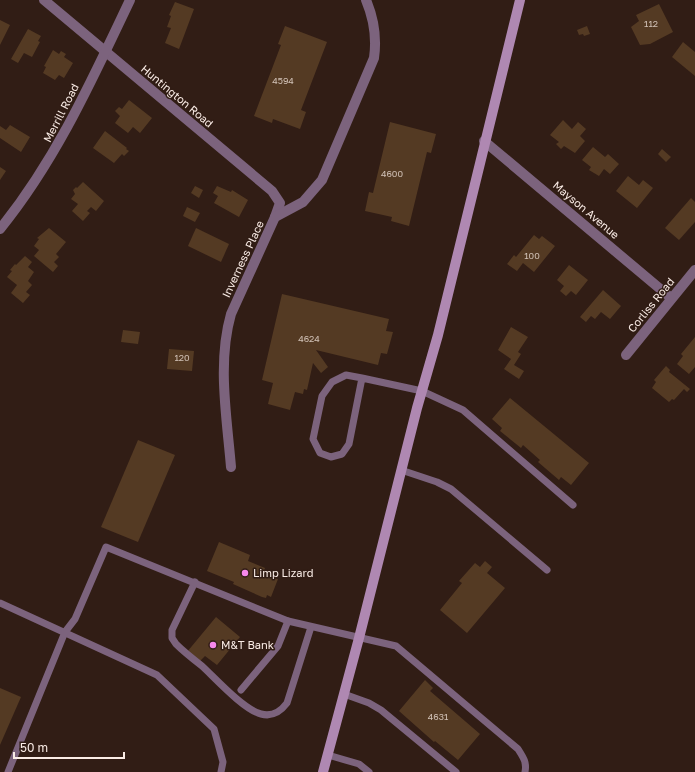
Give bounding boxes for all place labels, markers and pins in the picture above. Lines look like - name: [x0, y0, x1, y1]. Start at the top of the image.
- place label: Limp Lizard: [253, 566, 313, 579]
- marker: Limp Lizard: [240, 568, 250, 578]
- place label: M&T Bank: [221, 638, 274, 651]
- marker: M&T Bank: [208, 640, 218, 650]

